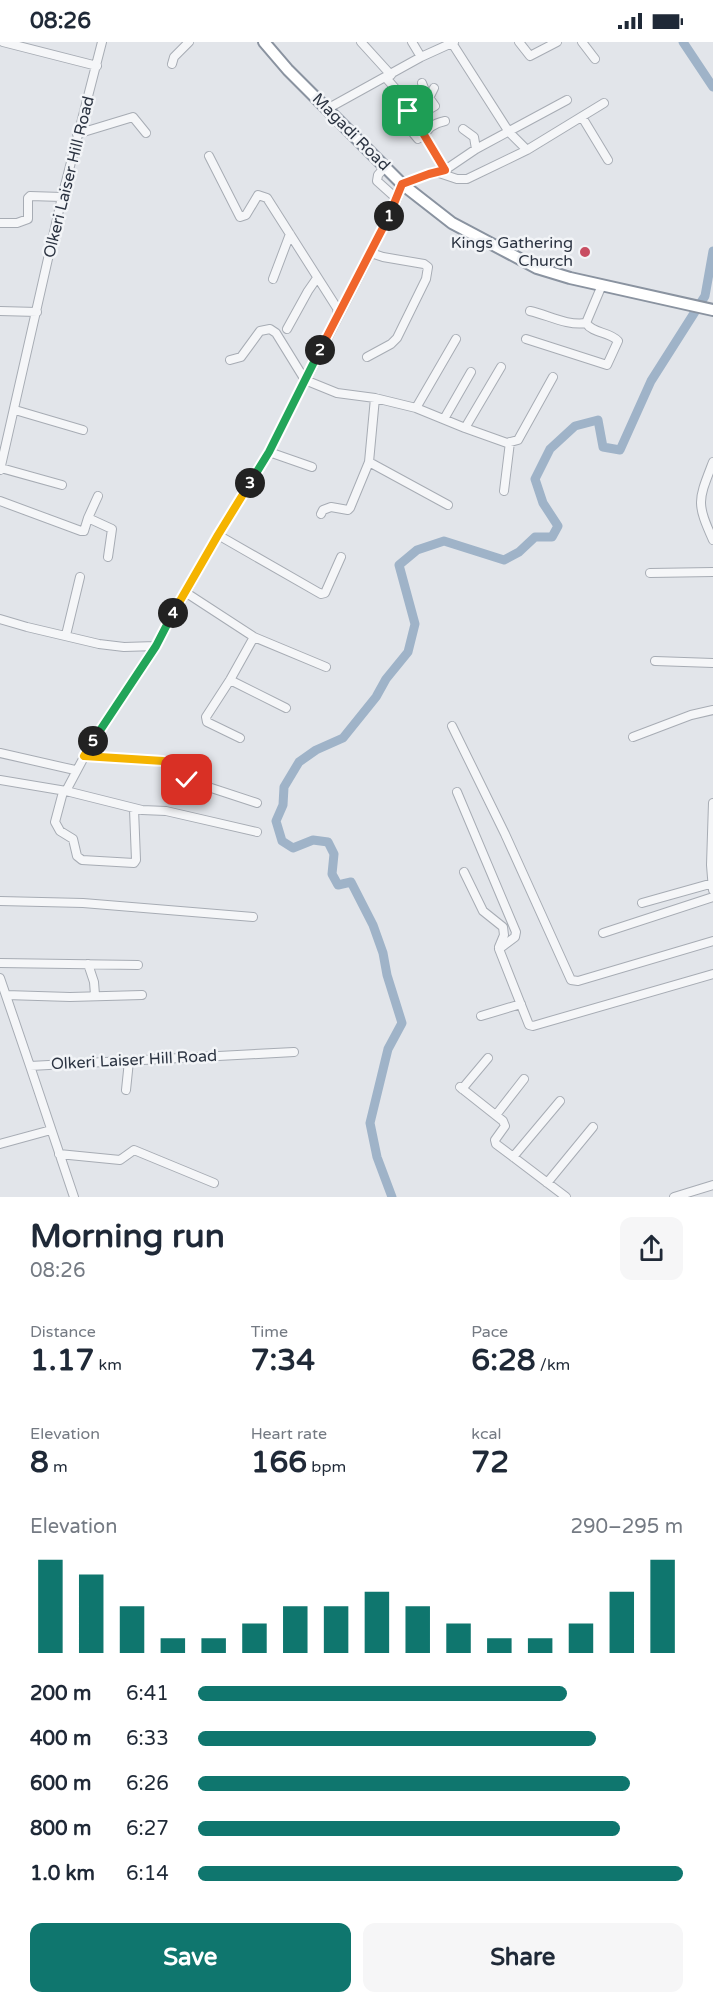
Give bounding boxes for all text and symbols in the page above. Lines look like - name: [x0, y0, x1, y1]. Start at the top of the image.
- text: 08:26: [30, 8, 91, 34]
- pin: [382, 85, 433, 136]
- street label: Magadi Road: [308, 89, 394, 175]
- street label: Olkeri Laiser Hill Road: [39, 94, 99, 260]
- icon: arrive: [391, 94, 424, 127]
- pin: 1: [374, 201, 404, 231]
- text: 1: [384, 206, 394, 226]
- place label: Kings Gathering Church: [451, 233, 573, 271]
- marker: Kings Gathering Church: [578, 245, 592, 259]
- pin: 2: [305, 335, 335, 365]
- text: 2: [315, 340, 325, 360]
- pin: 3: [235, 468, 265, 498]
- text: 3: [245, 473, 255, 493]
- pin: 4: [158, 598, 188, 628]
- text: 4: [168, 603, 178, 623]
- pin: 5: [78, 726, 108, 756]
- text: 5: [88, 731, 98, 751]
- pin: [161, 754, 212, 805]
- icon: check: [170, 763, 203, 796]
- street label: Olkeri Laiser Hill Road: [50, 1046, 218, 1074]
- text: Morning run: [30, 1217, 225, 1256]
- button: share: [620, 1217, 683, 1280]
- text: 08:26: [30, 1259, 85, 1283]
- text: Distance: [30, 1322, 96, 1342]
- text: Time: [251, 1322, 288, 1342]
- text: Pace: [471, 1322, 508, 1342]
- text: 1.17: [30, 1342, 94, 1379]
- text: 7:34: [251, 1342, 315, 1379]
- text: 6:28: [471, 1342, 536, 1379]
- text: km: [94, 1355, 122, 1375]
- text: /km: [536, 1355, 570, 1375]
- text: Elevation: [30, 1424, 100, 1444]
- text: Heart rate: [251, 1424, 327, 1444]
- text: kcal: [471, 1424, 501, 1444]
- text: 8: [30, 1444, 49, 1481]
- text: 166: [251, 1444, 307, 1481]
- text: 72: [471, 1444, 509, 1481]
- text: m: [49, 1457, 68, 1477]
- text: bpm: [307, 1457, 346, 1477]
- text: Elevation: [30, 1515, 117, 1539]
- text: 290–295 m: [570, 1515, 683, 1539]
- text: 200 m: [30, 1682, 91, 1706]
- text: 6:41: [126, 1682, 169, 1706]
- text: 400 m: [30, 1727, 91, 1751]
- text: 6:33: [126, 1727, 169, 1751]
- text: 600 m: [30, 1772, 91, 1796]
- text: 6:26: [126, 1772, 169, 1796]
- text: 800 m: [30, 1817, 91, 1841]
- text: 6:27: [126, 1817, 169, 1841]
- text: 1.0 km: [30, 1862, 95, 1886]
- text: 6:14: [126, 1862, 169, 1886]
- button: Save: [30, 1923, 351, 1992]
- button: Share: [363, 1923, 683, 1992]

